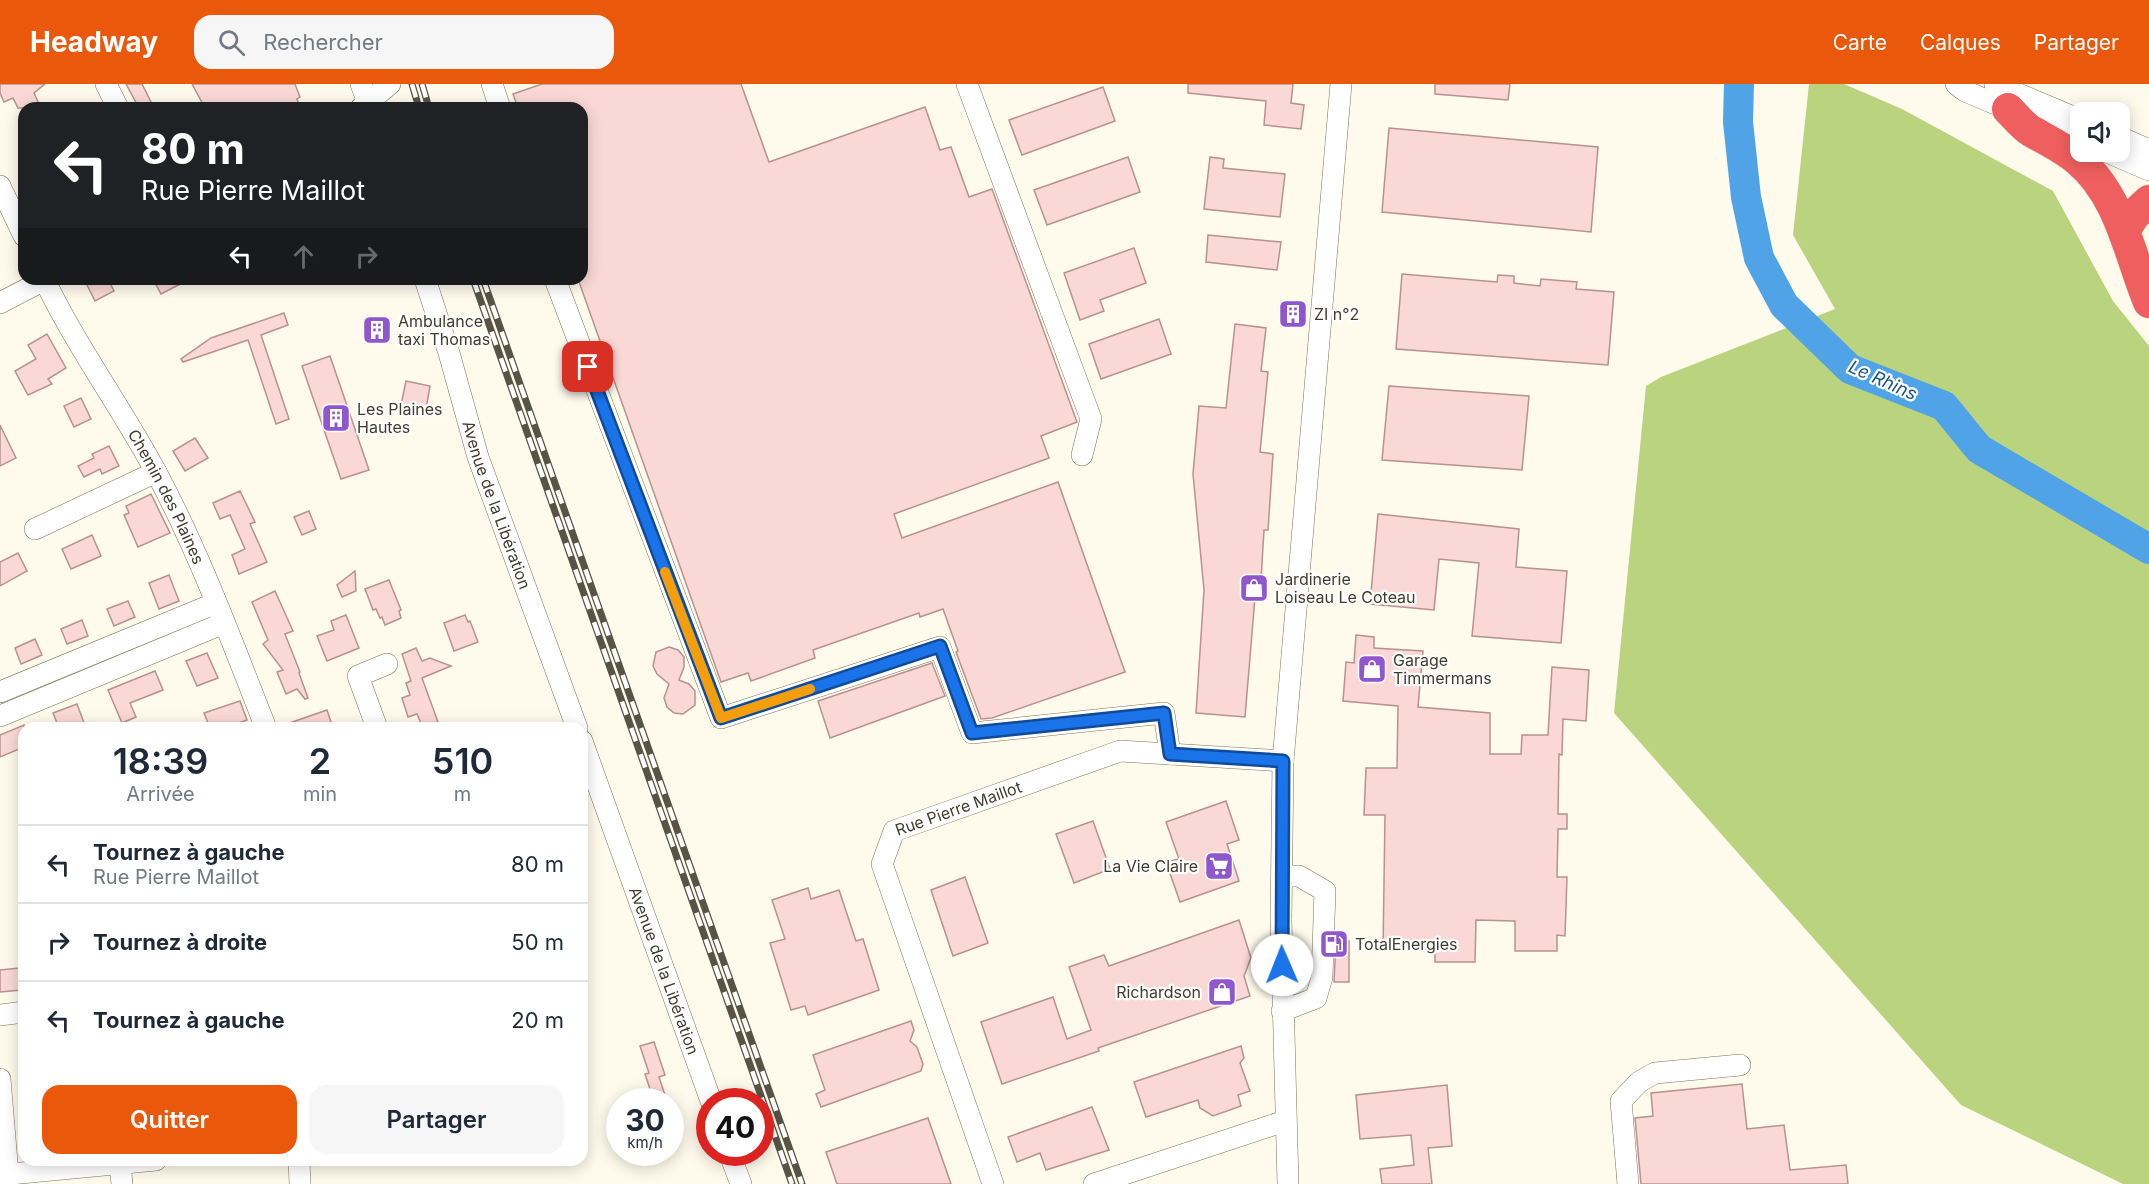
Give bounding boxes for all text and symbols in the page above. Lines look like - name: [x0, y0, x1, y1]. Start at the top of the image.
- search box: [194, 15, 614, 69]
- text: Headway: [30, 25, 158, 59]
- icon: search: [215, 26, 248, 59]
- text: Rechercher: [263, 29, 383, 55]
- text: Carte: [1833, 30, 1887, 55]
- text: Calques: [1920, 30, 2001, 55]
- text: Partager: [2034, 30, 2119, 55]
- map controls: [2070, 102, 2130, 162]
- button: sound: [2070, 102, 2130, 162]
- text: 80 m: [141, 123, 245, 174]
- icon: left: [42, 126, 120, 204]
- text: Rue Pierre Maillot: [141, 174, 365, 207]
- icon: left: [224, 240, 257, 273]
- icon: ahead: [287, 240, 320, 273]
- icon: right: [350, 240, 383, 273]
- building icon: ZI n°2: [1277, 298, 1309, 330]
- place label: ZI n°2: [1314, 304, 1359, 324]
- place label: Ambulance taxi Thomas: [398, 311, 490, 349]
- building icon: Ambulance taxi Thomas: [361, 314, 393, 346]
- pin: [562, 341, 613, 392]
- icon: arrive: [571, 350, 604, 383]
- water label: Le Rhins: [1846, 356, 1920, 404]
- place label: Les Plaines Hautes: [357, 399, 443, 437]
- building icon: Les Plaines Hautes: [320, 402, 352, 434]
- street label: Avenue de la Libération: [458, 418, 535, 592]
- street label: Chemin des Plaines: [124, 426, 209, 567]
- place label: Jardinerie Loiseau Le Coteau: [1275, 569, 1416, 607]
- shop icon: Jardinerie Loiseau Le Coteau: [1238, 572, 1270, 604]
- place label: Garage Timmermans: [1393, 650, 1492, 688]
- shop icon: Garage Timmermans: [1356, 653, 1388, 685]
- text: 18:39: [113, 739, 208, 783]
- text: 2: [309, 739, 331, 783]
- text: 510: [432, 739, 493, 783]
- street label: Rue Pierre Maillot: [892, 777, 1024, 840]
- text: Arrivée: [126, 782, 195, 806]
- text: min: [303, 782, 337, 806]
- text: m: [454, 782, 471, 806]
- text: Tournez à gauche: [93, 839, 285, 865]
- icon: left: [42, 848, 75, 881]
- supermarket icon: La Vie Claire: [1203, 850, 1235, 882]
- text: 80 m: [511, 851, 564, 877]
- place label: La Vie Claire: [1103, 856, 1198, 876]
- text: Rue Pierre Maillot: [93, 865, 259, 889]
- street label: Avenue de la Libération: [625, 884, 704, 1057]
- icon: right: [42, 926, 75, 959]
- fuel station icon: TotalEnergies: [1318, 928, 1350, 960]
- text: Tournez à droite: [93, 929, 267, 955]
- text: 50 m: [511, 929, 564, 955]
- position arrow: [1250, 933, 1314, 997]
- place label: TotalEnergies: [1355, 934, 1457, 954]
- shop icon: Richardson: [1206, 976, 1238, 1008]
- place label: Richardson: [1116, 982, 1201, 1002]
- icon: left: [42, 1004, 75, 1037]
- text: Tournez à gauche: [93, 1007, 285, 1033]
- text: 20 m: [511, 1007, 564, 1033]
- button: Quitter: [42, 1085, 297, 1154]
- button: Partager: [309, 1085, 564, 1154]
- speed limit sign: 40: [696, 1088, 774, 1166]
- text: 30: [625, 1102, 665, 1138]
- text: km/h: [627, 1133, 663, 1152]

